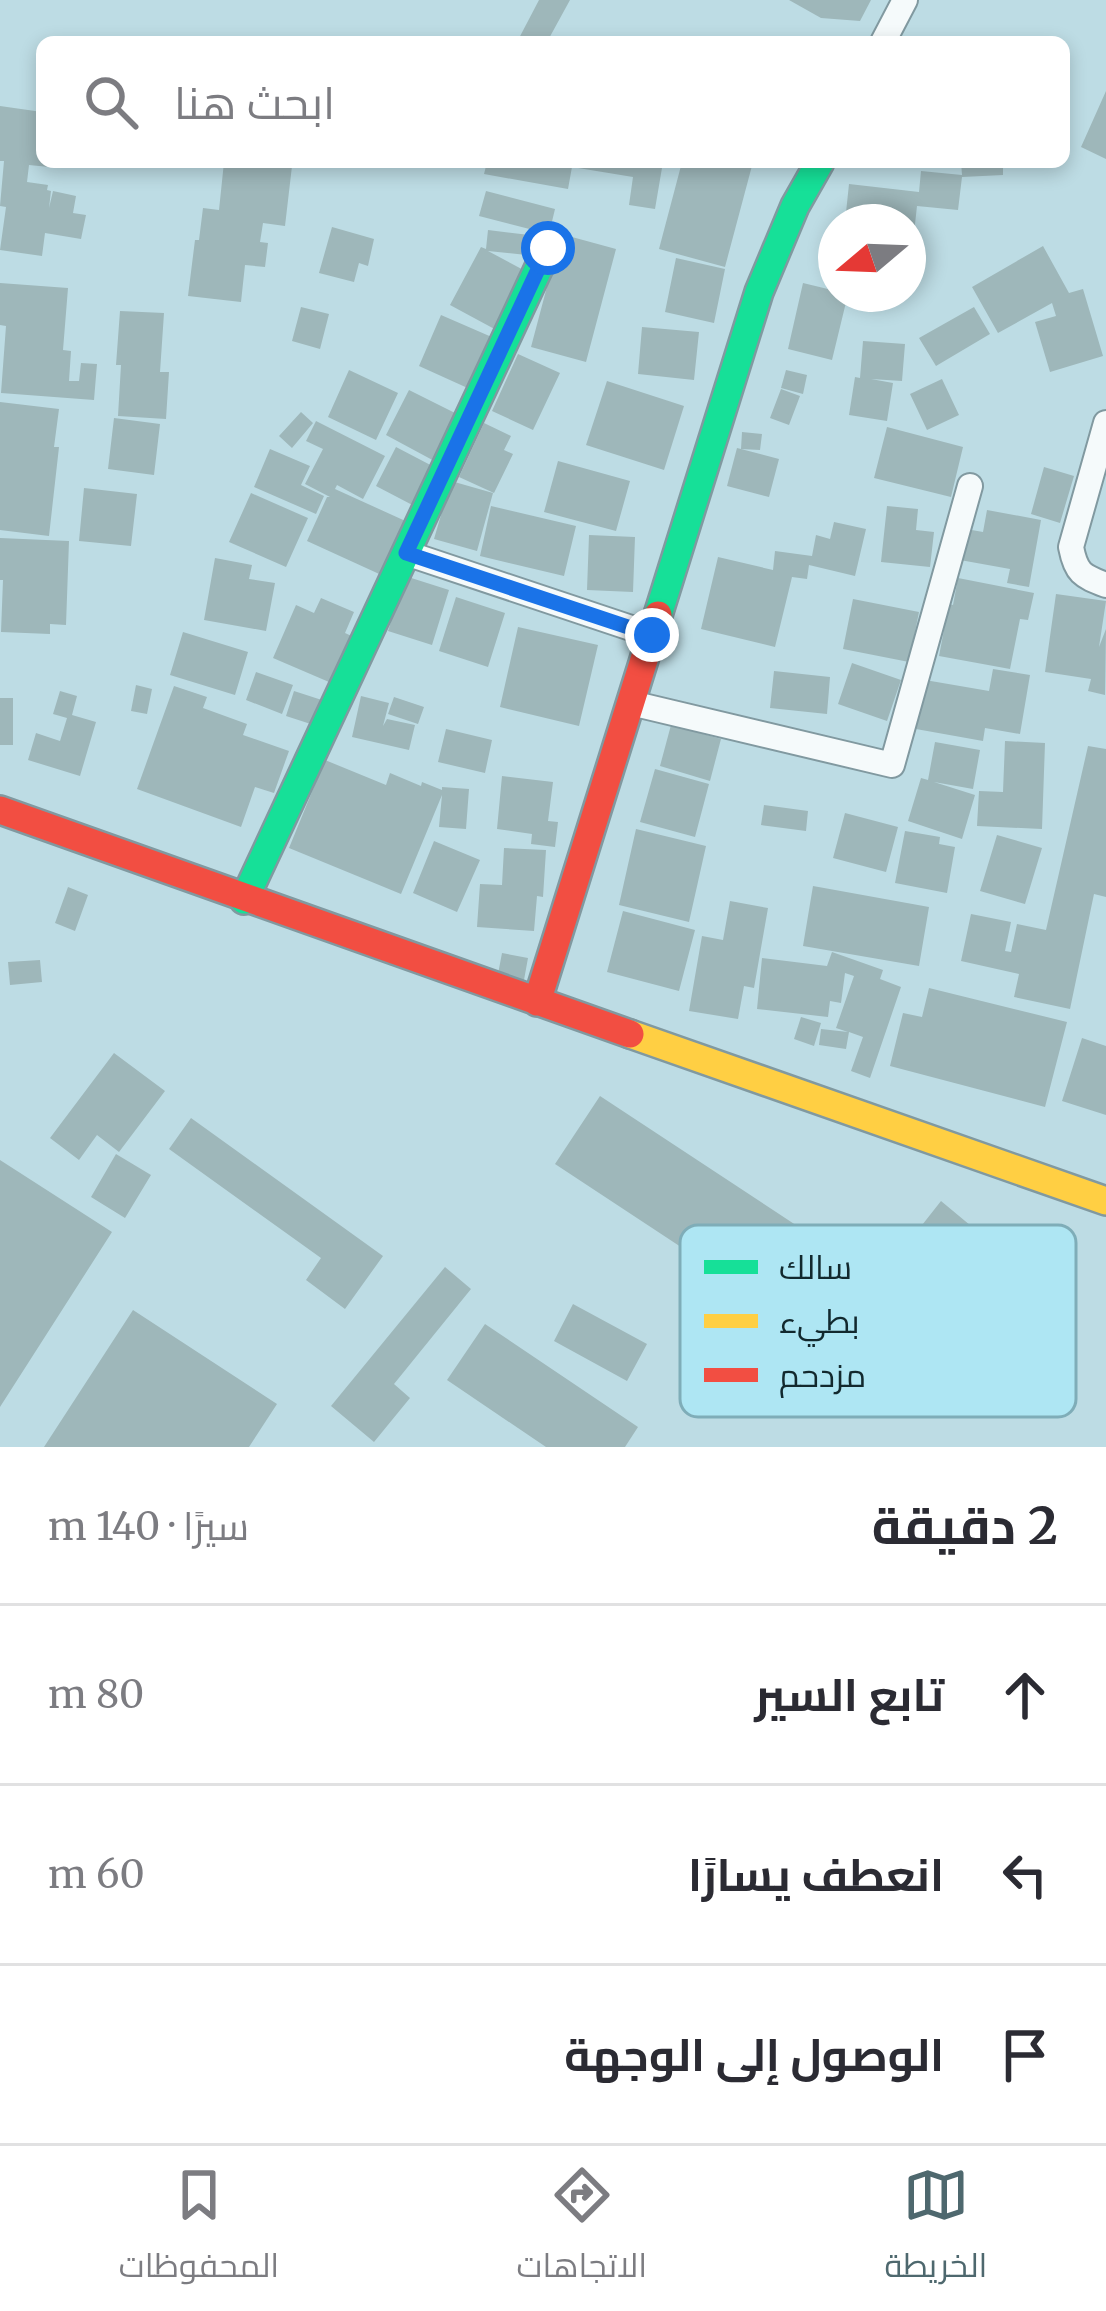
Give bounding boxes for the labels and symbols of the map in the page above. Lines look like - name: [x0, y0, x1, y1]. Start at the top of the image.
- north arrow: [818, 204, 926, 312]
- route start: [521, 221, 575, 275]
- route end: [625, 608, 679, 662]
- legend: [680, 1225, 1076, 1417]
- text: سالك: [779, 1247, 852, 1288]
- text: بطيء: [779, 1301, 860, 1347]
- text: مزدحم: [779, 1355, 866, 1398]

